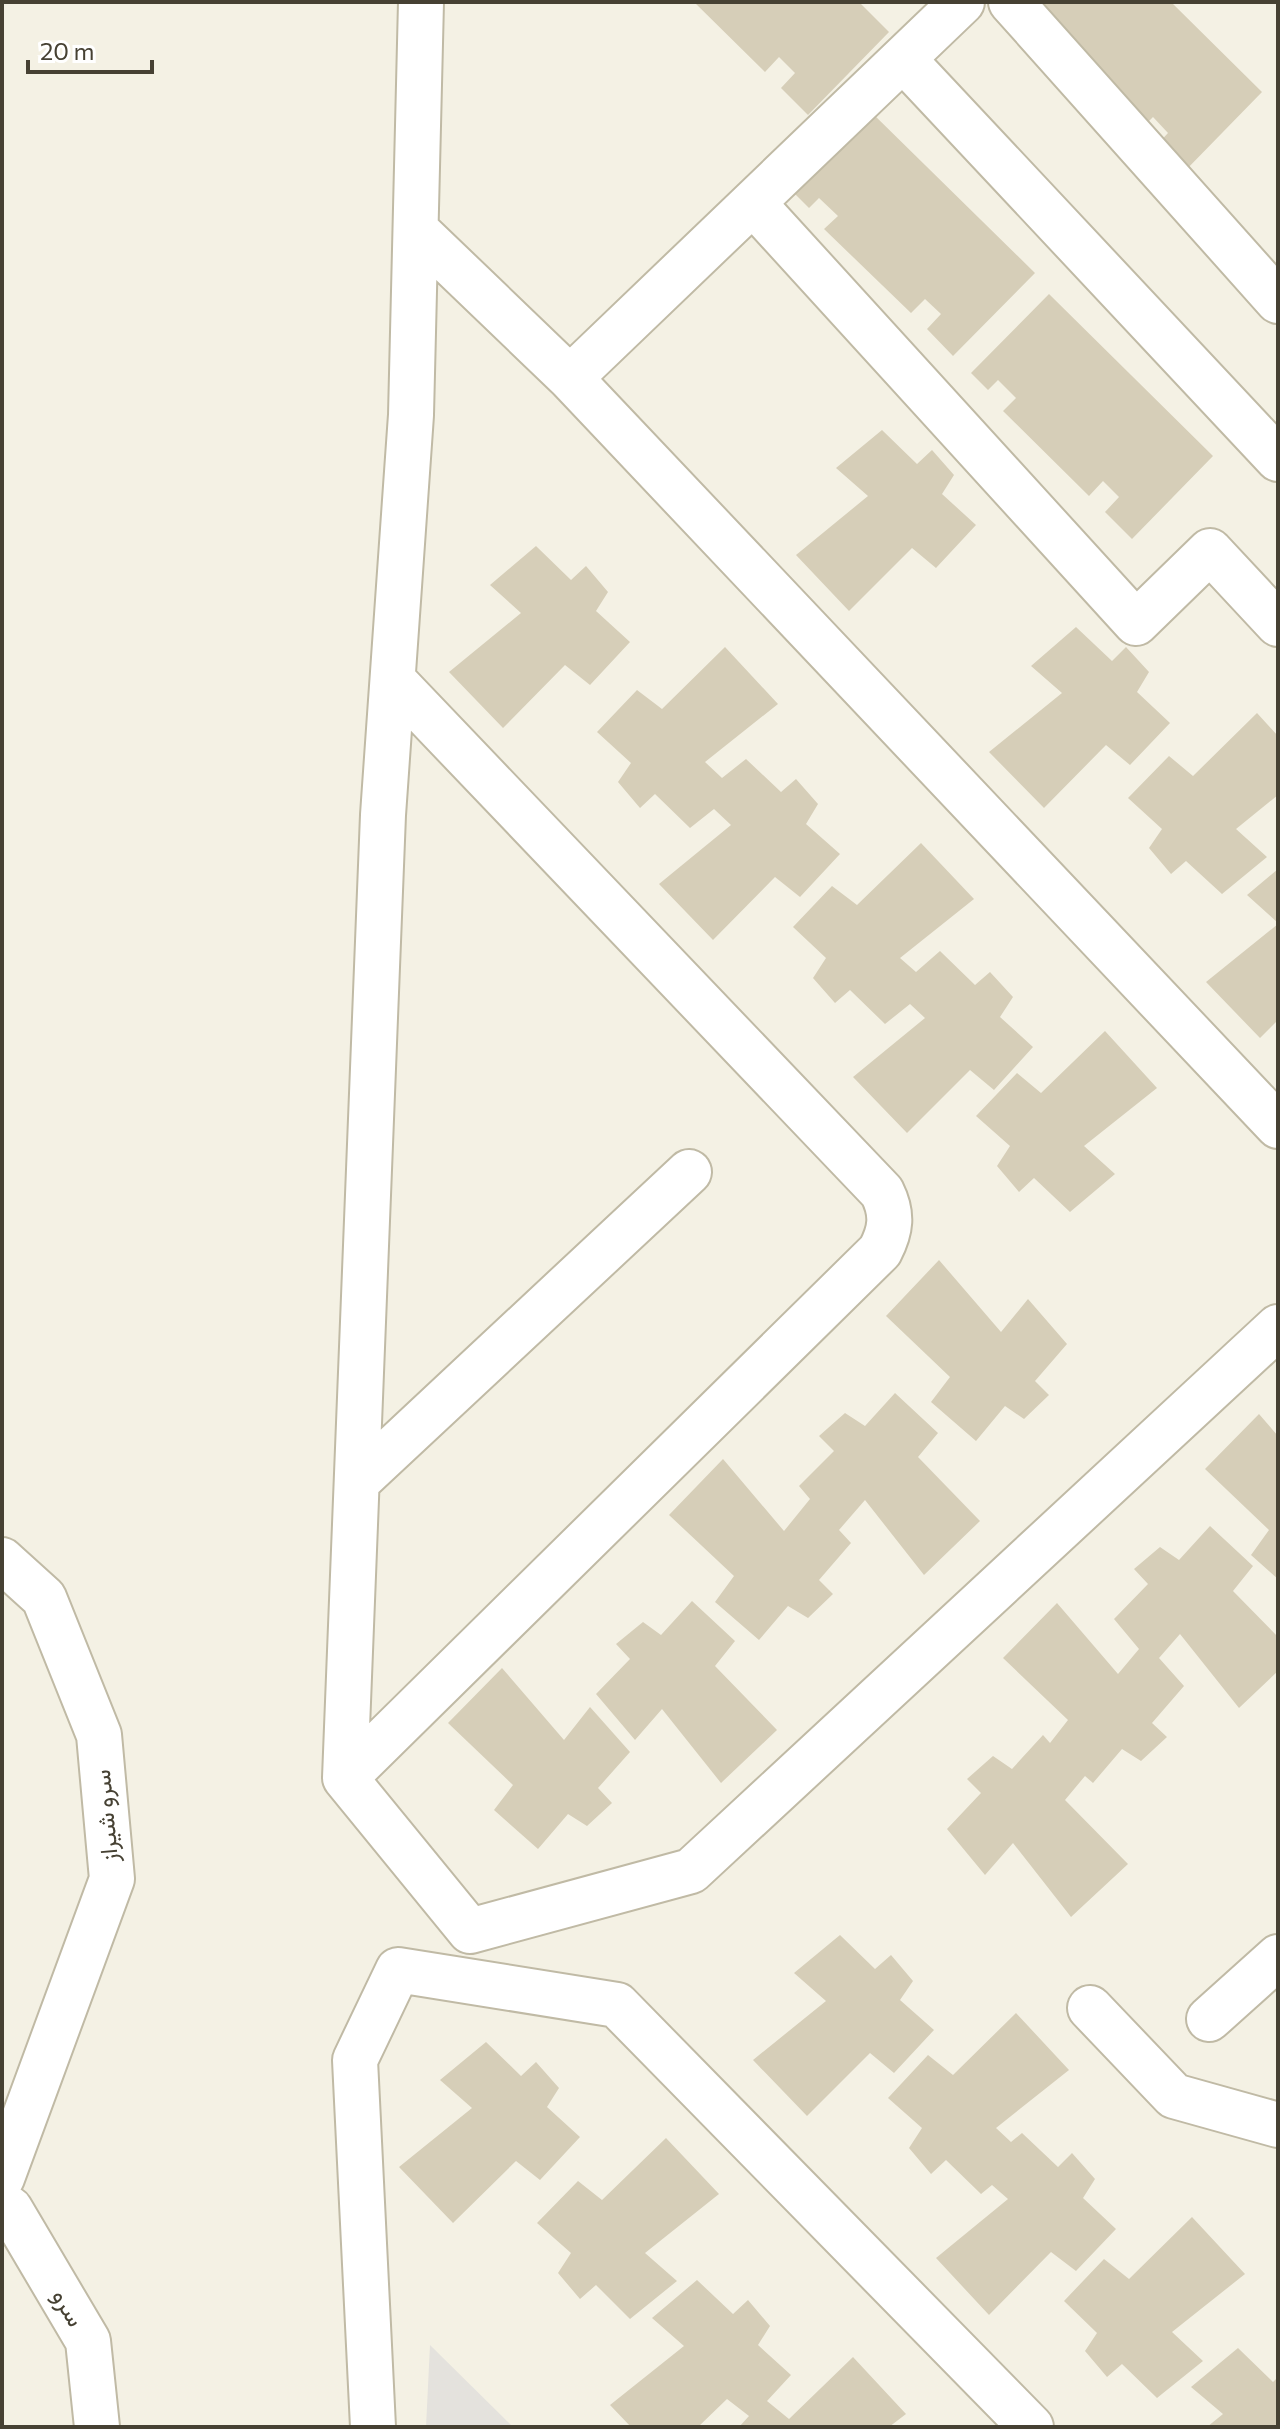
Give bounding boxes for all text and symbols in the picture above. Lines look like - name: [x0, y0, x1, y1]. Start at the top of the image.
- scale bar: [28, 24, 152, 74]
- text: 20 m: [40, 36, 94, 65]
- street label: سرو شیراز: [86, 1768, 125, 1865]
- street label: سرو: [45, 2283, 91, 2332]

